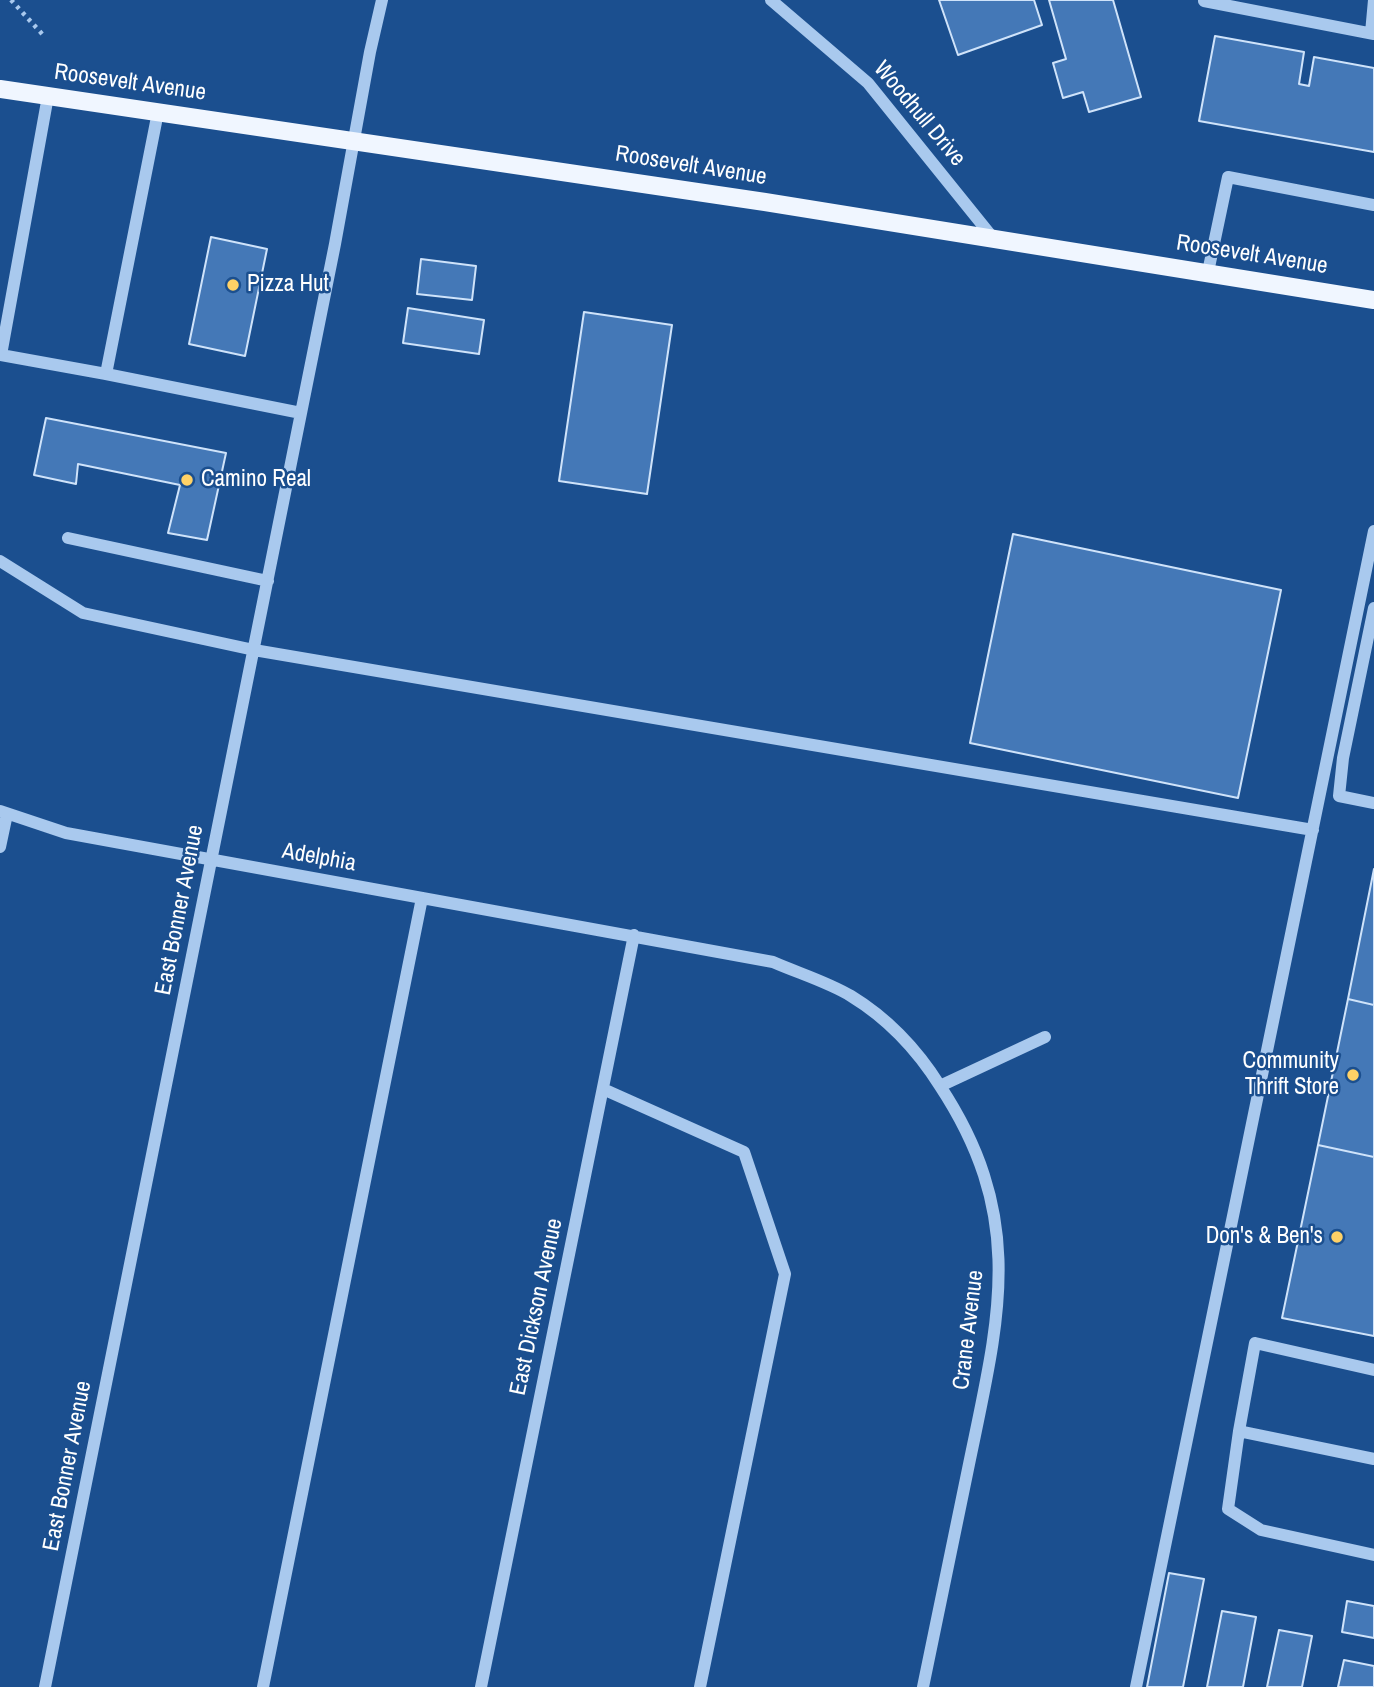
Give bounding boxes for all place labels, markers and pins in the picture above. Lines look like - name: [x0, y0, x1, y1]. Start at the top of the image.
- place label: Pizza Hut: [247, 271, 329, 299]
- marker: Pizza Hut: [225, 277, 241, 293]
- place label: Camino Real: [201, 466, 311, 494]
- marker: Camino Real: [179, 472, 195, 488]
- place label: Community Thrift Store: [1243, 1048, 1339, 1102]
- marker: Community Thrift Store: [1345, 1067, 1361, 1083]
- place label: Don's & Ben's: [1206, 1223, 1323, 1251]
- marker: Don's & Ben's: [1329, 1229, 1345, 1245]

